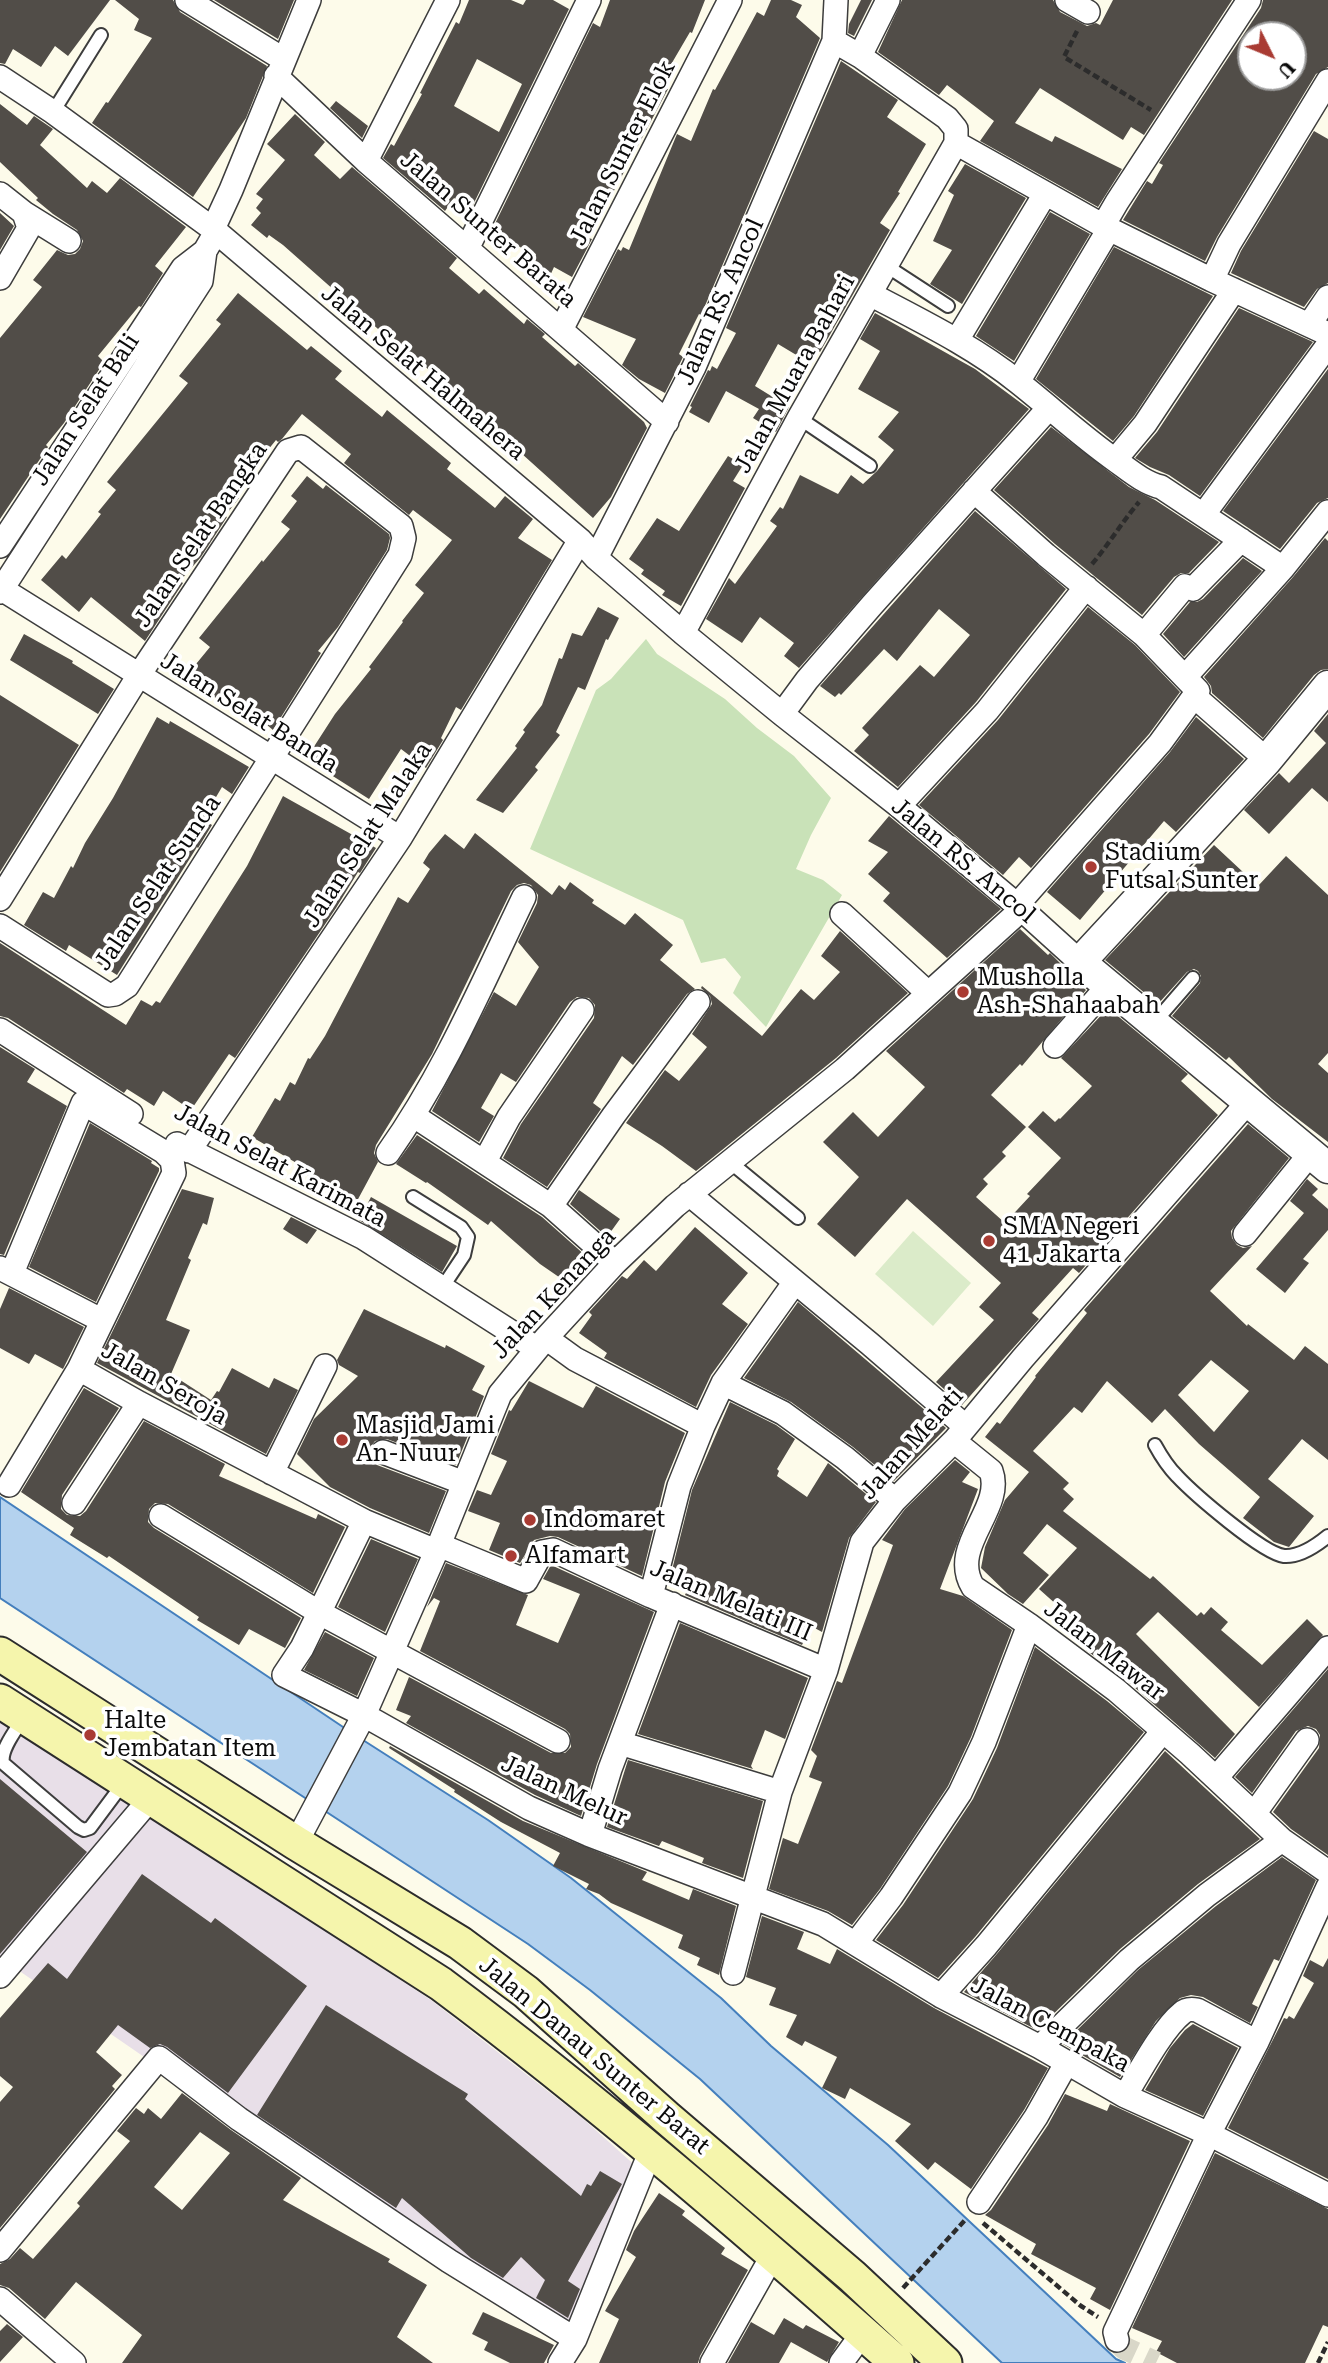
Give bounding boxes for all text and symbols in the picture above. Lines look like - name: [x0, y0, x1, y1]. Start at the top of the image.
- north arrow: [1237, 21, 1307, 91]
- street label: Jalan Sunter Elok: [564, 56, 682, 250]
- text: U: [1273, 56, 1300, 82]
- street label: Jalan Sunter Barata: [394, 146, 582, 314]
- street label: Jalan RS. Ancol: [671, 214, 771, 390]
- street label: Jalan Muara Bahari: [729, 270, 861, 478]
- street label: Jalan Selat Halmahera: [315, 279, 531, 467]
- street label: Jalan Selat Bali: [26, 329, 146, 491]
- street label: Jalan Selat Bangka: [128, 437, 274, 633]
- street label: Jalan Selat Banda: [155, 647, 343, 779]
- street label: Jalan Selat Malaka: [297, 737, 439, 933]
- street label: Jalan Selat Sunda: [89, 790, 227, 976]
- street label: Jalan RS. Ancol: [885, 792, 1041, 930]
- place label: Stadium Futsal Sunter: [1105, 839, 1258, 895]
- marker: Stadium Futsal Sunter: [1083, 859, 1099, 875]
- place label: Musholla Ash-Shahaabah: [977, 964, 1160, 1020]
- marker: Musholla Ash-Shahaabah: [955, 984, 971, 1000]
- street label: Jalan Selat Karimata: [169, 1098, 391, 1234]
- place label: SMA Negeri 41 Jakarta: [1003, 1213, 1139, 1269]
- street label: Jalan Kenanga: [486, 1223, 622, 1365]
- marker: SMA Negeri 41 Jakarta: [981, 1233, 997, 1249]
- street label: Jalan Seroja: [96, 1336, 232, 1432]
- street label: Jalan Melati: [854, 1382, 970, 1506]
- place label: Masjid Jami An-Nuur: [356, 1412, 495, 1468]
- marker: Masjid Jami An-Nuur: [334, 1432, 350, 1448]
- place label: Indomaret: [544, 1506, 665, 1534]
- marker: Indomaret: [522, 1512, 538, 1528]
- place label: Alfamart: [525, 1542, 626, 1570]
- marker: Alfamart: [503, 1548, 519, 1564]
- street label: Jalan Melati III: [646, 1554, 816, 1648]
- street label: Jalan Mawar: [1038, 1595, 1170, 1707]
- place label: Halte Jembatan Item: [104, 1707, 276, 1763]
- marker: Halte Jembatan Item: [82, 1727, 98, 1743]
- street label: Jalan Melur: [496, 1749, 632, 1833]
- street label: Jalan Danau Sunter Barat: [473, 1951, 715, 2161]
- street label: Jalan Cempaka: [965, 1971, 1135, 2079]

